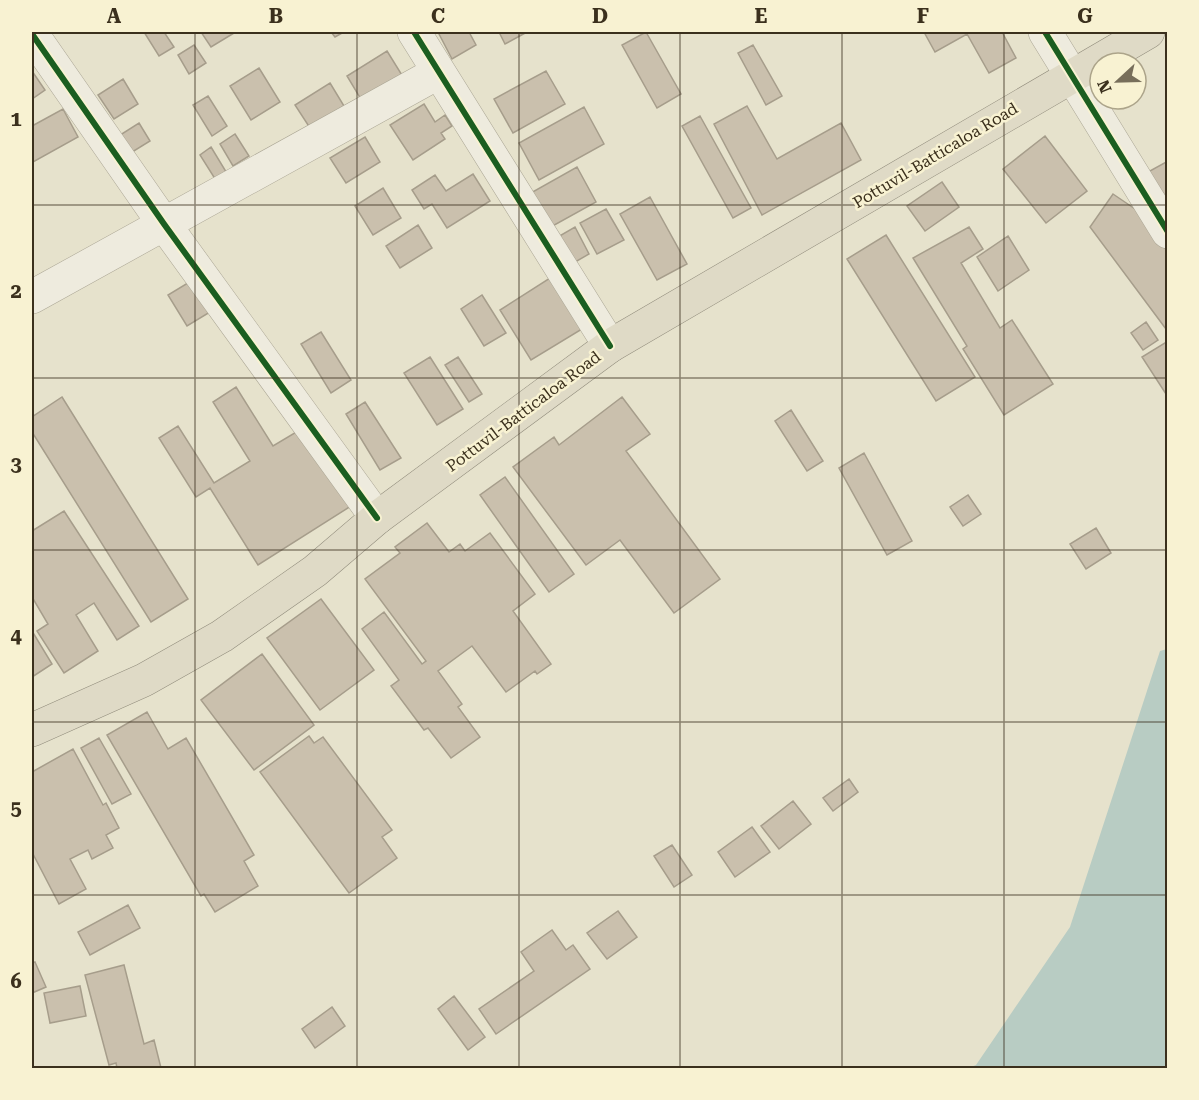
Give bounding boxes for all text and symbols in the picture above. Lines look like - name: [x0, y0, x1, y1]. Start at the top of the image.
- text: A: [107, 4, 122, 28]
- text: B: [269, 4, 283, 28]
- text: C: [431, 4, 445, 28]
- text: D: [592, 4, 608, 28]
- text: E: [755, 4, 768, 28]
- text: F: [917, 4, 929, 28]
- text: G: [1077, 4, 1093, 28]
- north arrow: [1088, 51, 1148, 111]
- text: N: [1093, 77, 1116, 96]
- street label: Pottuvil-Batticaloa Road: [849, 99, 1021, 212]
- text: 1: [10, 107, 22, 131]
- text: 2: [10, 279, 22, 303]
- street label: Pottuvil-Batticaloa Road: [442, 347, 604, 476]
- text: 3: [10, 452, 22, 476]
- text: 4: [10, 624, 22, 648]
- text: 5: [10, 796, 22, 820]
- text: 6: [10, 969, 22, 993]

